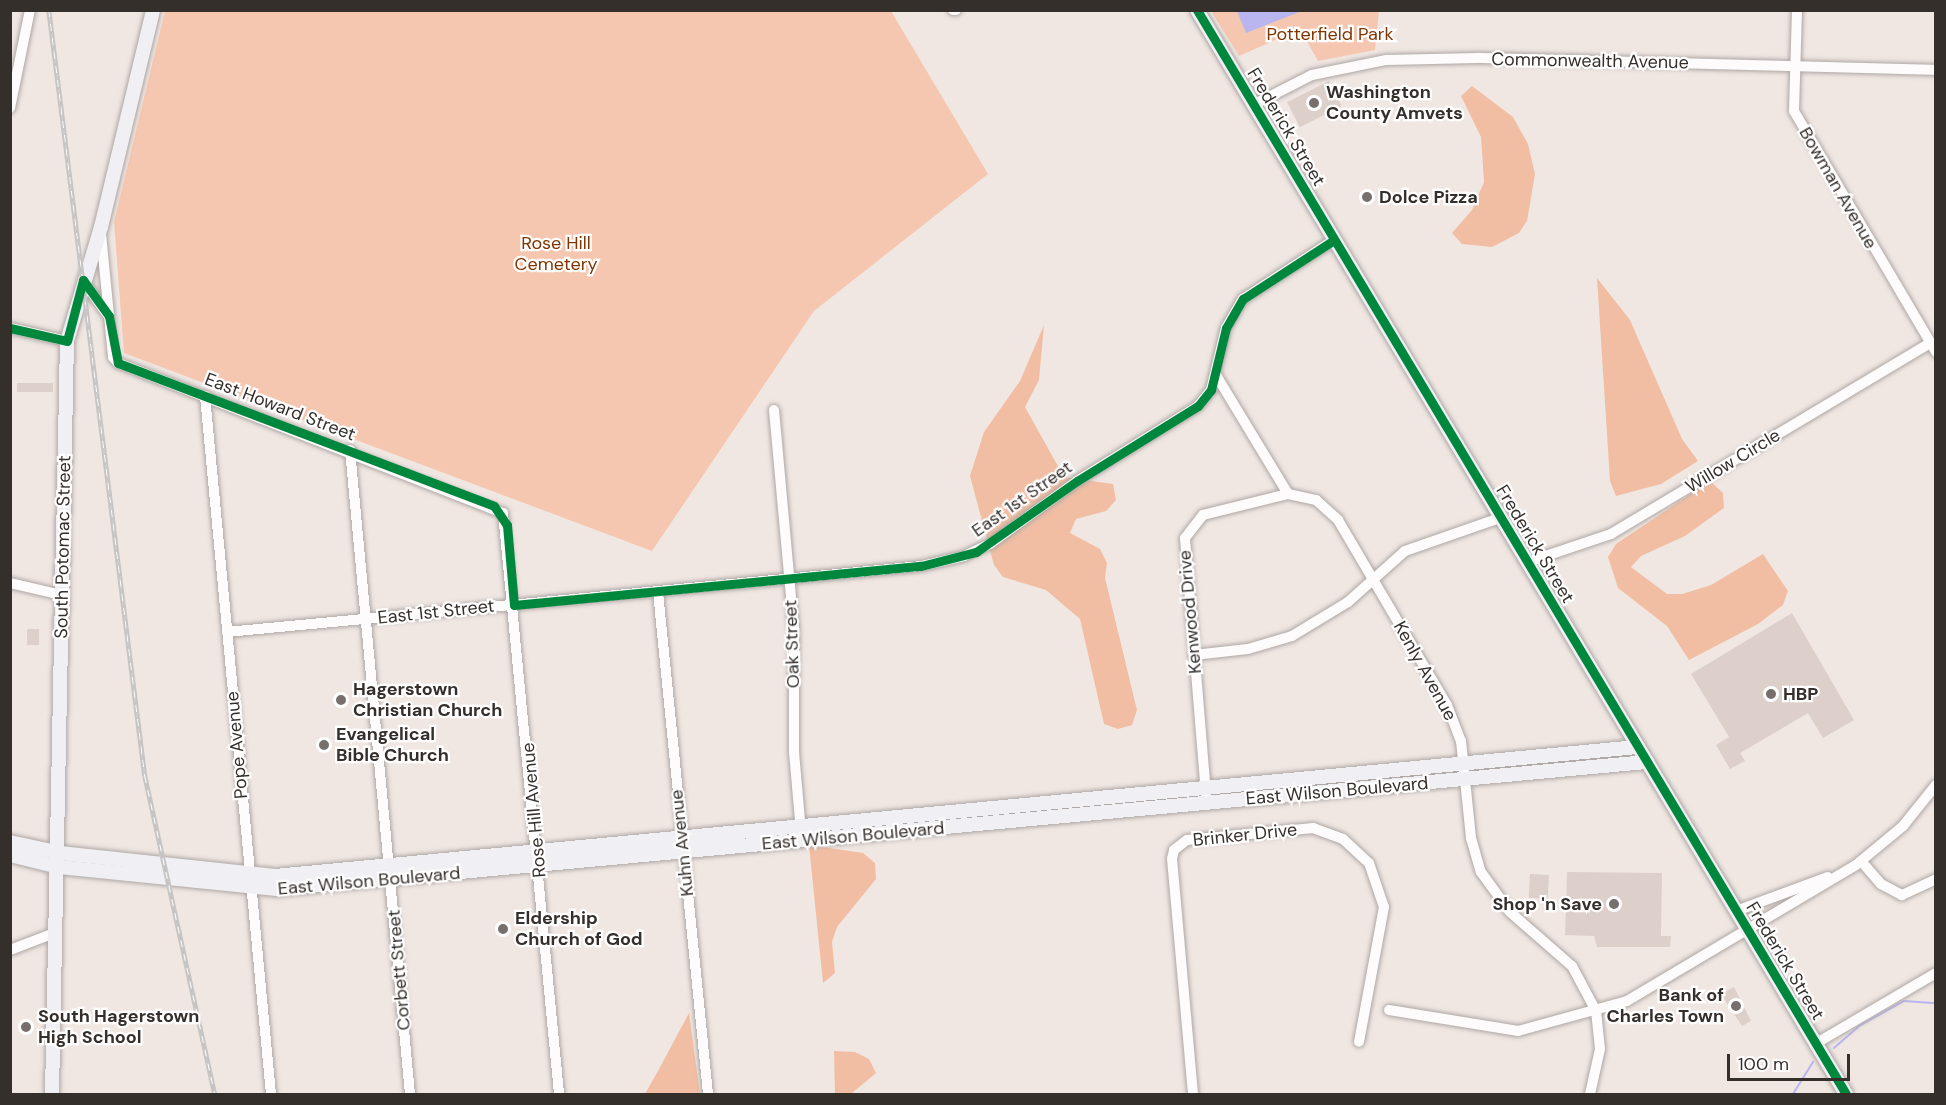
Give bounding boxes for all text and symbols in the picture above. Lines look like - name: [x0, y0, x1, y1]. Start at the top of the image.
- park label: Potterfield Park: [1267, 23, 1393, 45]
- street label: Commonwealth Avenue: [1491, 48, 1689, 74]
- street label: Frederick Street: [1242, 64, 1330, 190]
- place label: Washington County Amvets: [1326, 82, 1463, 124]
- marker: Washington County Amvets: [1307, 96, 1321, 110]
- street label: Bowman Avenue: [1794, 123, 1882, 253]
- place label: Dolce Pizza: [1379, 186, 1478, 208]
- marker: Dolce Pizza: [1360, 190, 1374, 204]
- park label: Rose Hill Cemetery: [515, 233, 597, 276]
- street label: East Howard Street: [202, 368, 358, 446]
- street label: Willow Circle: [1682, 424, 1784, 498]
- street label: South Potomac Street: [51, 455, 75, 639]
- street label: East 1st Street: [968, 456, 1076, 542]
- street label: Frederick Street: [1491, 481, 1579, 607]
- street label: Kenwood Drive: [1174, 549, 1206, 675]
- street label: East 1st Street: [376, 595, 496, 629]
- street label: Oak Street: [780, 599, 804, 689]
- street label: Kenly Avenue: [1389, 617, 1461, 725]
- place label: Hagerstown Christian Church: [353, 679, 502, 722]
- place label: HBP: [1783, 683, 1818, 705]
- marker: HBP: [1764, 687, 1778, 701]
- street label: Pope Avenue: [222, 690, 252, 800]
- marker: Hagerstown Christian Church: [334, 693, 348, 707]
- place label: Evangelical Bible Church: [336, 724, 449, 766]
- marker: Evangelical Bible Church: [317, 738, 331, 752]
- street label: Rose Hill Avenue: [517, 742, 551, 878]
- street label: East Wilson Boulevard: [1245, 772, 1429, 810]
- street label: Kuhn Avenue: [666, 789, 698, 897]
- street label: East Wilson Boulevard: [761, 817, 945, 855]
- street label: Brinker Drive: [1192, 819, 1298, 851]
- street label: East Wilson Boulevard: [277, 862, 461, 900]
- place label: Shop 'n Save: [1492, 893, 1602, 915]
- marker: Shop 'n Save: [1607, 897, 1621, 911]
- street label: Frederick Street: [1741, 898, 1829, 1024]
- place label: Eldership Church of God: [515, 908, 643, 950]
- street label: Corbett Street: [383, 909, 415, 1031]
- marker: Eldership Church of God: [496, 922, 510, 936]
- place label: Bank of Charles Town: [1607, 985, 1724, 1028]
- marker: Bank of Charles Town: [1729, 999, 1743, 1013]
- place label: South Hagerstown High School: [38, 1006, 199, 1048]
- marker: South Hagerstown High School: [19, 1020, 33, 1034]
- scale bar: [1730, 1042, 1853, 1080]
- text: 100 m: [1738, 1052, 1789, 1076]

